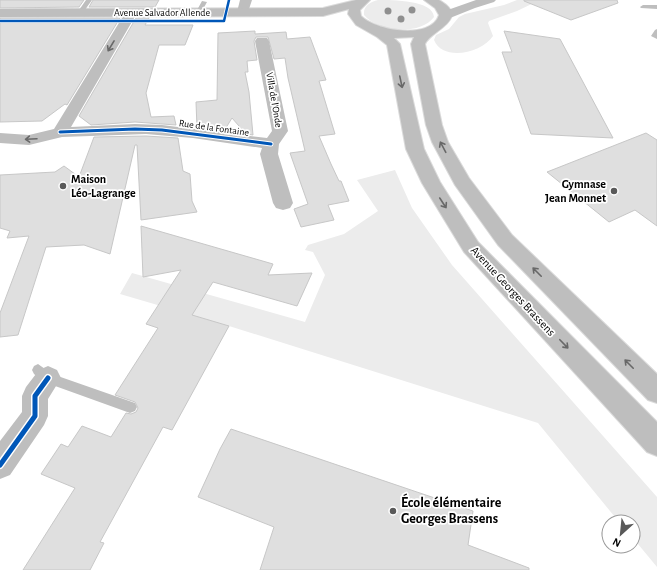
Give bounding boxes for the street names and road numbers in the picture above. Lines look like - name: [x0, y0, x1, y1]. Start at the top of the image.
- street label: Avenue Salvador Allende: [114, 8, 211, 18]
- street label: Villa de l'Onde: [264, 72, 284, 129]
- street label: Rue de la Fontaine: [178, 118, 250, 138]
- street label: Avenue Georges Brassens: [469, 244, 557, 338]

